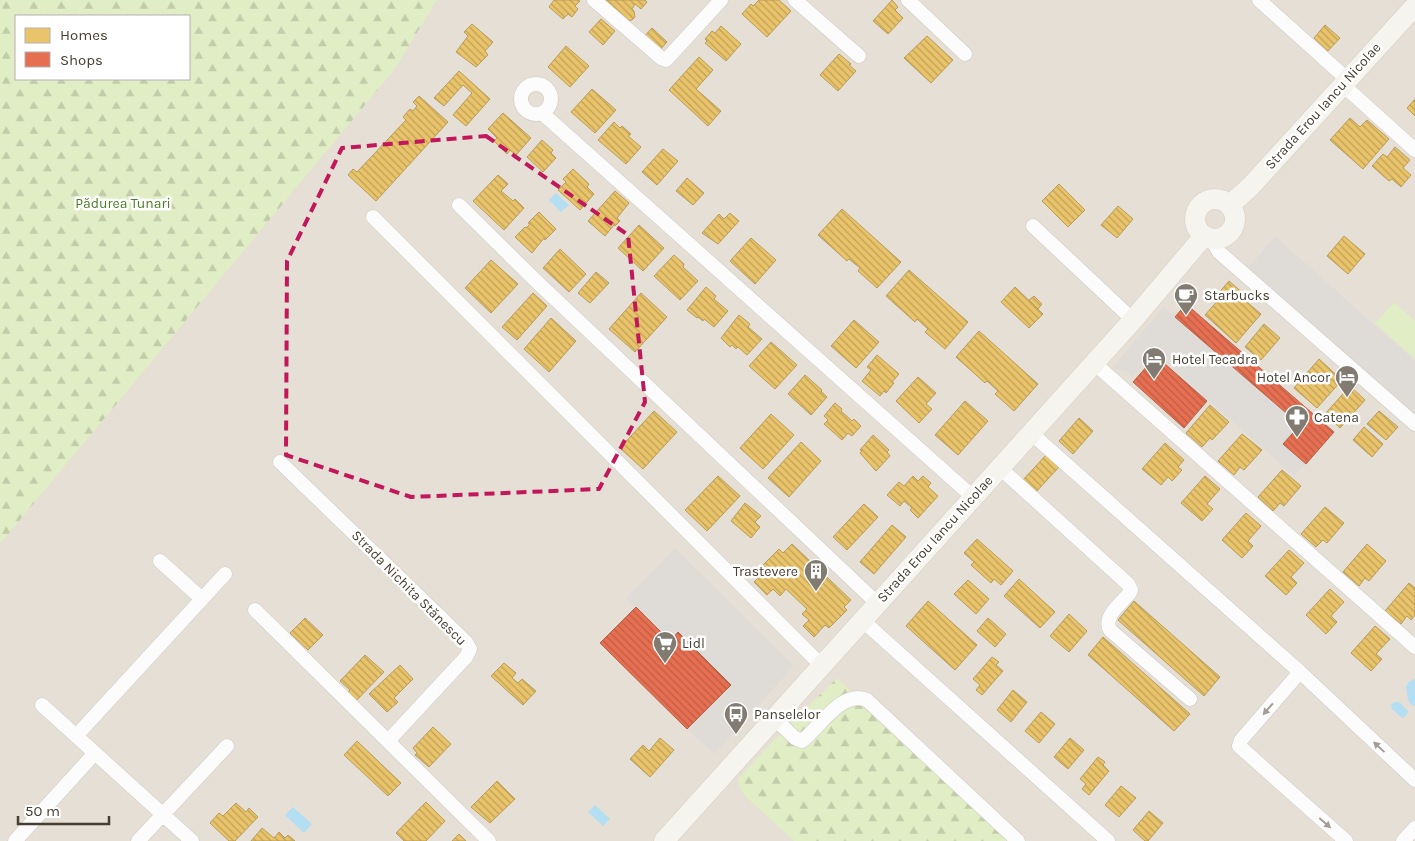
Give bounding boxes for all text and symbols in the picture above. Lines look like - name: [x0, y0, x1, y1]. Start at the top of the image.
- legend: [15, 15, 190, 80]
- text: Homes: [60, 26, 108, 44]
- street label: Strada Erou Iancu Nicolae: [1262, 39, 1384, 173]
- text: Shops: [60, 51, 103, 69]
- park label: Pădurea Tunari: [75, 195, 171, 212]
- cafe icon: Starbucks: [1173, 282, 1199, 316]
- place label: Starbucks: [1204, 287, 1270, 304]
- hotel icon: Hotel Tecadra: [1141, 346, 1167, 380]
- place label: Hotel Tecadra: [1172, 351, 1258, 368]
- hotel icon: Hotel Ancor: [1334, 364, 1360, 398]
- place label: Hotel Ancor: [1257, 369, 1331, 386]
- pharmacy icon: Catena: [1284, 404, 1310, 438]
- place label: Catena: [1314, 409, 1359, 426]
- street label: Strada Erou Iancu Nicolae: [874, 472, 996, 606]
- street label: Strada Nichita Stănescu: [348, 527, 470, 649]
- building icon: Trastevere: [803, 558, 829, 592]
- place label: Trastevere: [733, 563, 798, 580]
- supermarket icon: Lidl: [652, 630, 678, 664]
- place label: Lidl: [682, 635, 705, 652]
- bus stop icon: Panselelor: [723, 701, 749, 735]
- one-way arrow: [1262, 703, 1274, 715]
- place label: Panselelor: [754, 706, 821, 723]
- one-way arrow: [1374, 741, 1386, 753]
- scale bar: [18, 794, 109, 826]
- text: 50 m: [25, 802, 60, 820]
- one-way arrow: [1319, 817, 1331, 829]

